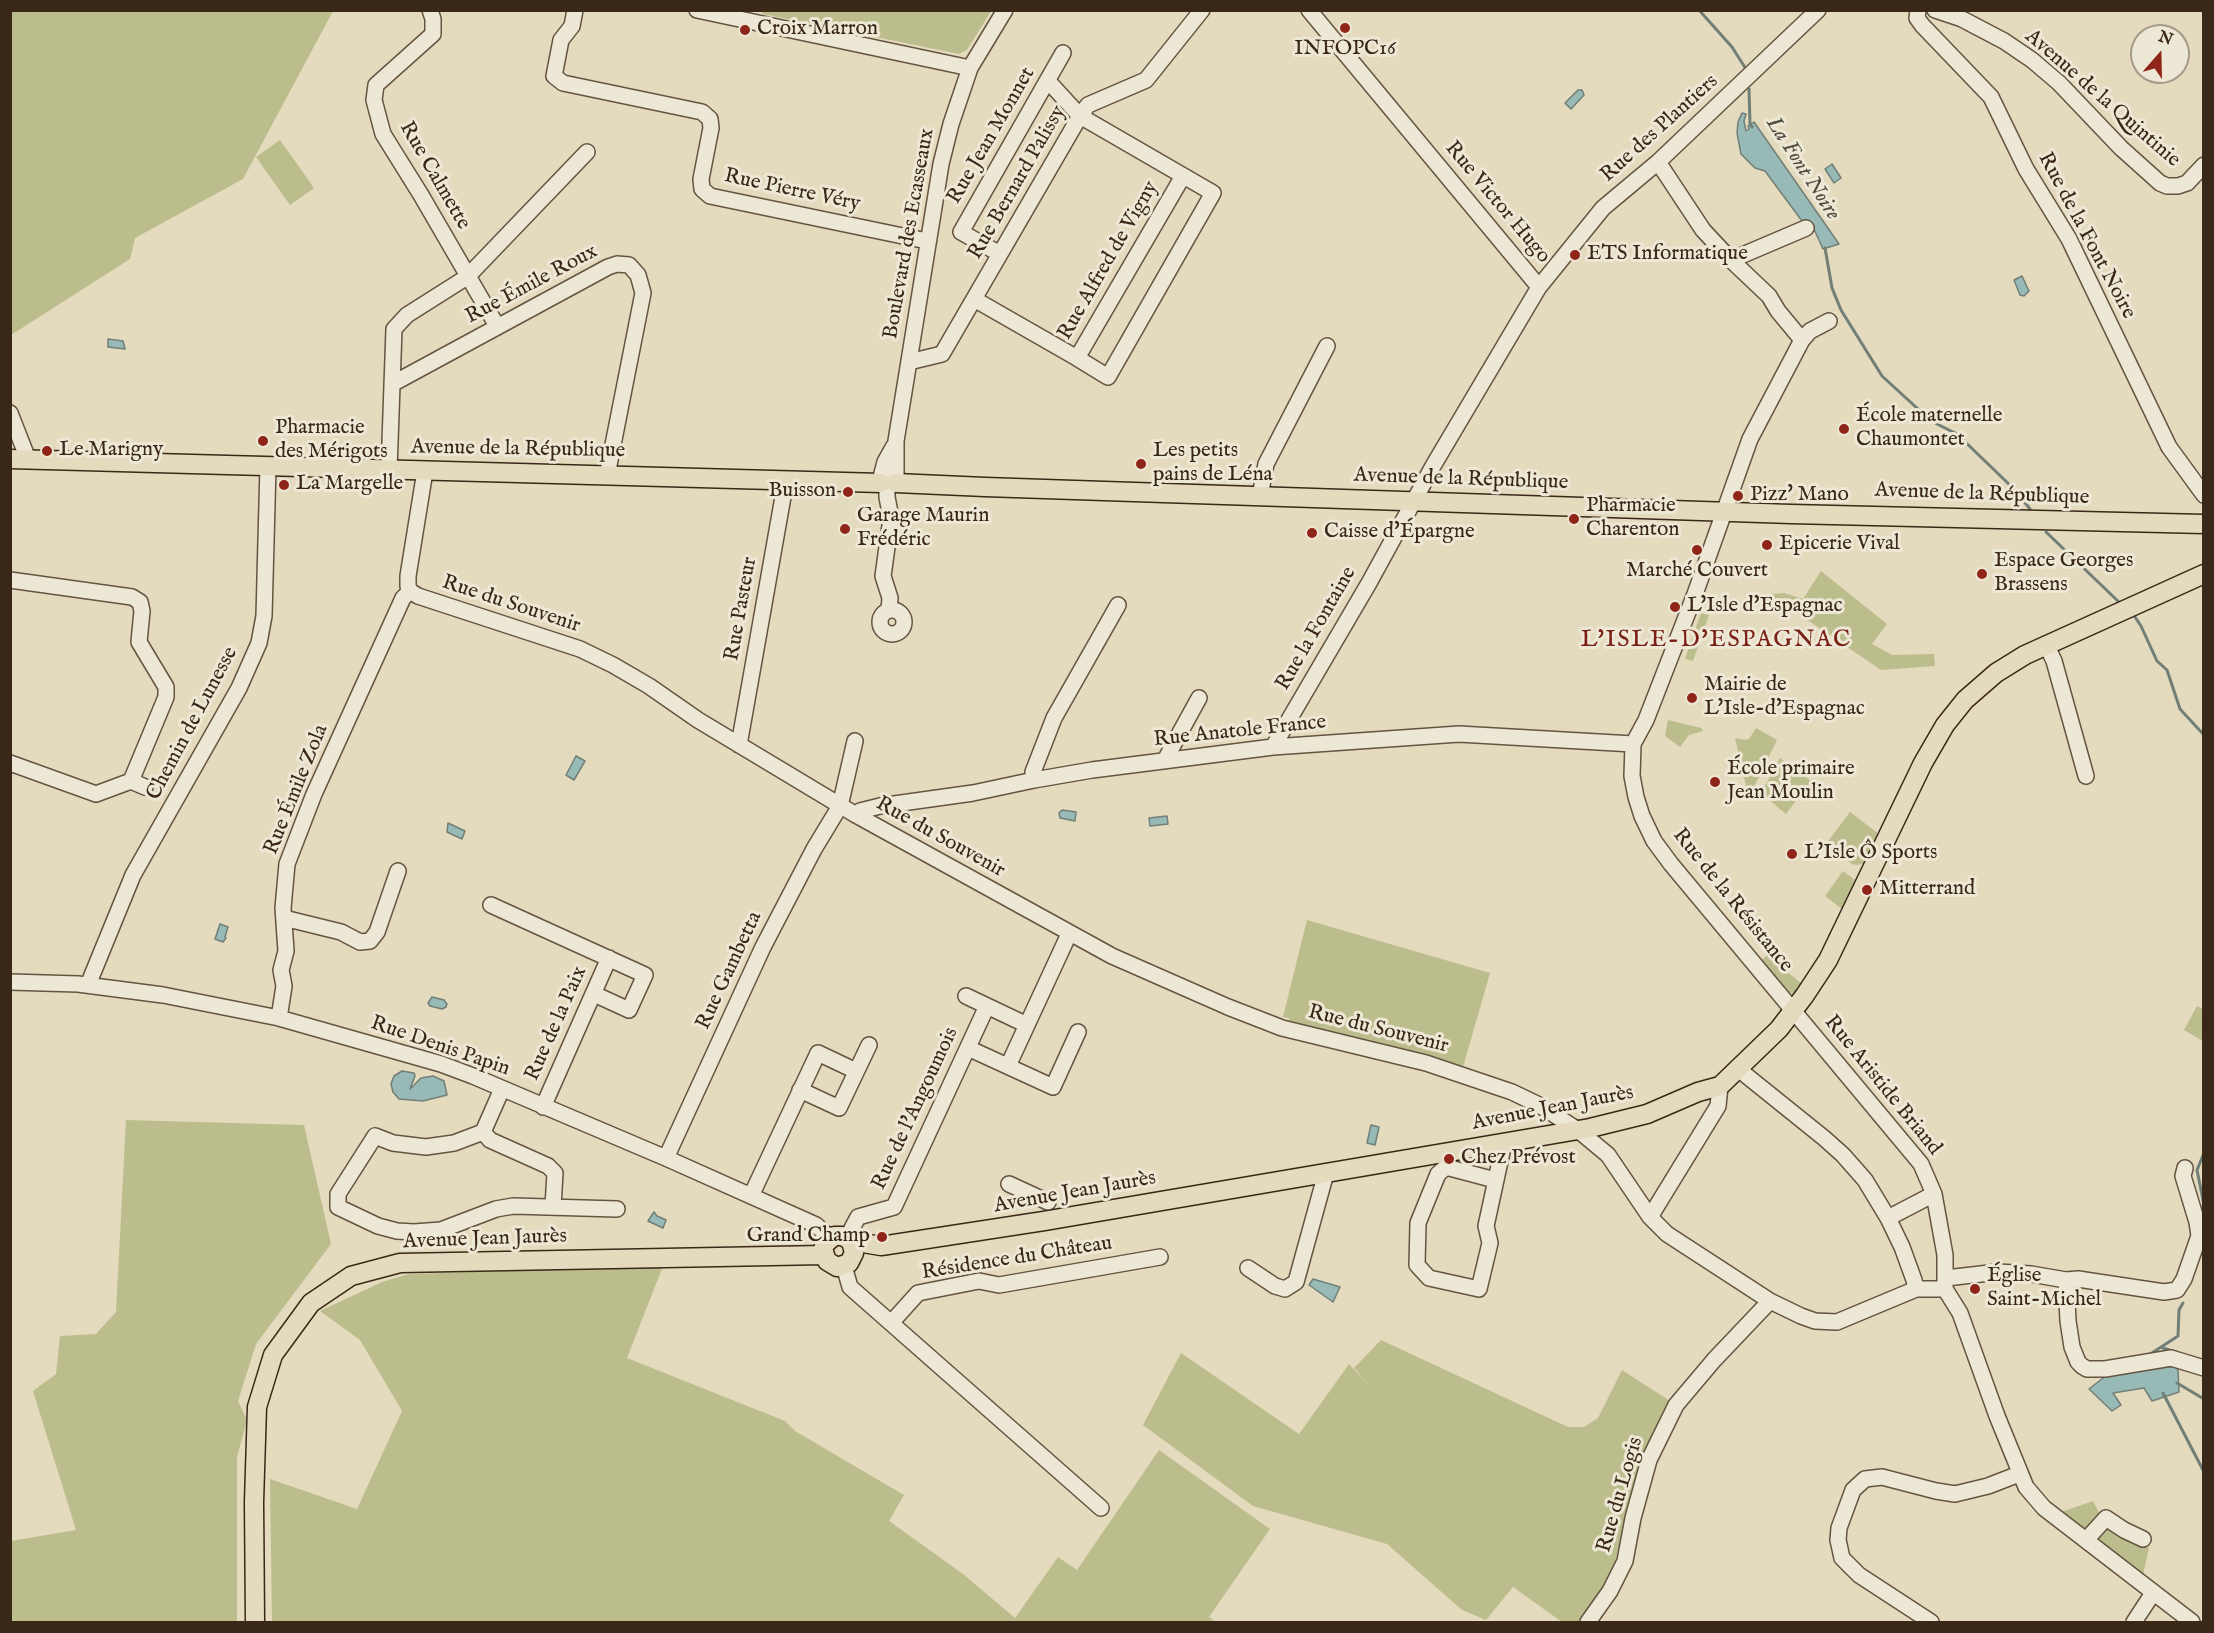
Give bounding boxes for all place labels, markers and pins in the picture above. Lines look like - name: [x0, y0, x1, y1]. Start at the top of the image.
- place label: Croix Marron: [757, 17, 878, 43]
- marker: INFOPC16: [1338, 21, 1352, 35]
- marker: Croix Marron: [738, 23, 752, 37]
- place label: INFOPC16: [1294, 37, 1396, 63]
- place label: ETS Informatique: [1587, 242, 1748, 268]
- marker: ETS Informatique: [1568, 248, 1582, 262]
- place label: École maternelle Chaumontet: [1856, 404, 2002, 454]
- place label: Pharmacie des Mérigots: [275, 416, 388, 466]
- marker: École maternelle Chaumontet: [1837, 422, 1851, 436]
- marker: Pharmacie des Mérigots: [256, 434, 270, 448]
- place label: Le Marigny: [59, 438, 163, 464]
- place label: Les petits pains de Léna: [1153, 439, 1273, 489]
- marker: Le Marigny: [40, 444, 54, 458]
- marker: Les petits pains de Léna: [1134, 457, 1148, 471]
- place label: La Margelle: [296, 472, 403, 498]
- marker: La Margelle: [277, 478, 291, 492]
- place label: Buisson: [768, 479, 836, 505]
- place label: Pizz' Mano: [1750, 483, 1849, 509]
- marker: Buisson: [841, 485, 855, 499]
- marker: Pizz' Mano: [1731, 489, 1745, 503]
- place label: Pharmacie Charenton: [1586, 494, 1679, 544]
- place label: Garage Maurin Frédéric: [857, 504, 989, 554]
- marker: Pharmacie Charenton: [1567, 512, 1581, 526]
- place label: Caisse d'Épargne: [1324, 520, 1475, 546]
- marker: Garage Maurin Frédéric: [838, 522, 852, 536]
- marker: Caisse d'Épargne: [1305, 526, 1319, 540]
- place label: Epicerie Vival: [1779, 532, 1900, 558]
- marker: Epicerie Vival: [1760, 538, 1774, 552]
- marker: Marché Couvert: [1690, 543, 1704, 557]
- place label: Espace Georges Brassens: [1994, 549, 2133, 599]
- place label: Marché Couvert: [1626, 559, 1768, 585]
- marker: Espace Georges Brassens: [1975, 567, 1989, 581]
- place label: L'Isle d'Espagnac: [1687, 594, 1843, 620]
- marker: L'Isle d'Espagnac: [1668, 600, 1682, 614]
- place label: Mairie de L'Isle-d'Espagnac: [1704, 673, 1865, 723]
- marker: Mairie de L'Isle-d'Espagnac: [1685, 691, 1699, 705]
- place label: École primaire Jean Moulin: [1727, 757, 1855, 807]
- marker: École primaire Jean Moulin: [1708, 775, 1722, 789]
- place label: L'Isle Ô Sports: [1804, 841, 1937, 867]
- marker: L'Isle Ô Sports: [1785, 847, 1799, 861]
- place label: Mitterrand: [1879, 877, 1975, 903]
- marker: Mitterrand: [1860, 883, 1874, 897]
- place label: Chez Prévost: [1461, 1146, 1576, 1172]
- marker: Chez Prévost: [1442, 1152, 1456, 1166]
- place label: Grand Champ: [747, 1224, 870, 1250]
- marker: Grand Champ: [875, 1230, 889, 1244]
- place label: Église Saint-Michel: [1987, 1264, 2101, 1314]
- marker: Église Saint-Michel: [1968, 1282, 1982, 1296]

